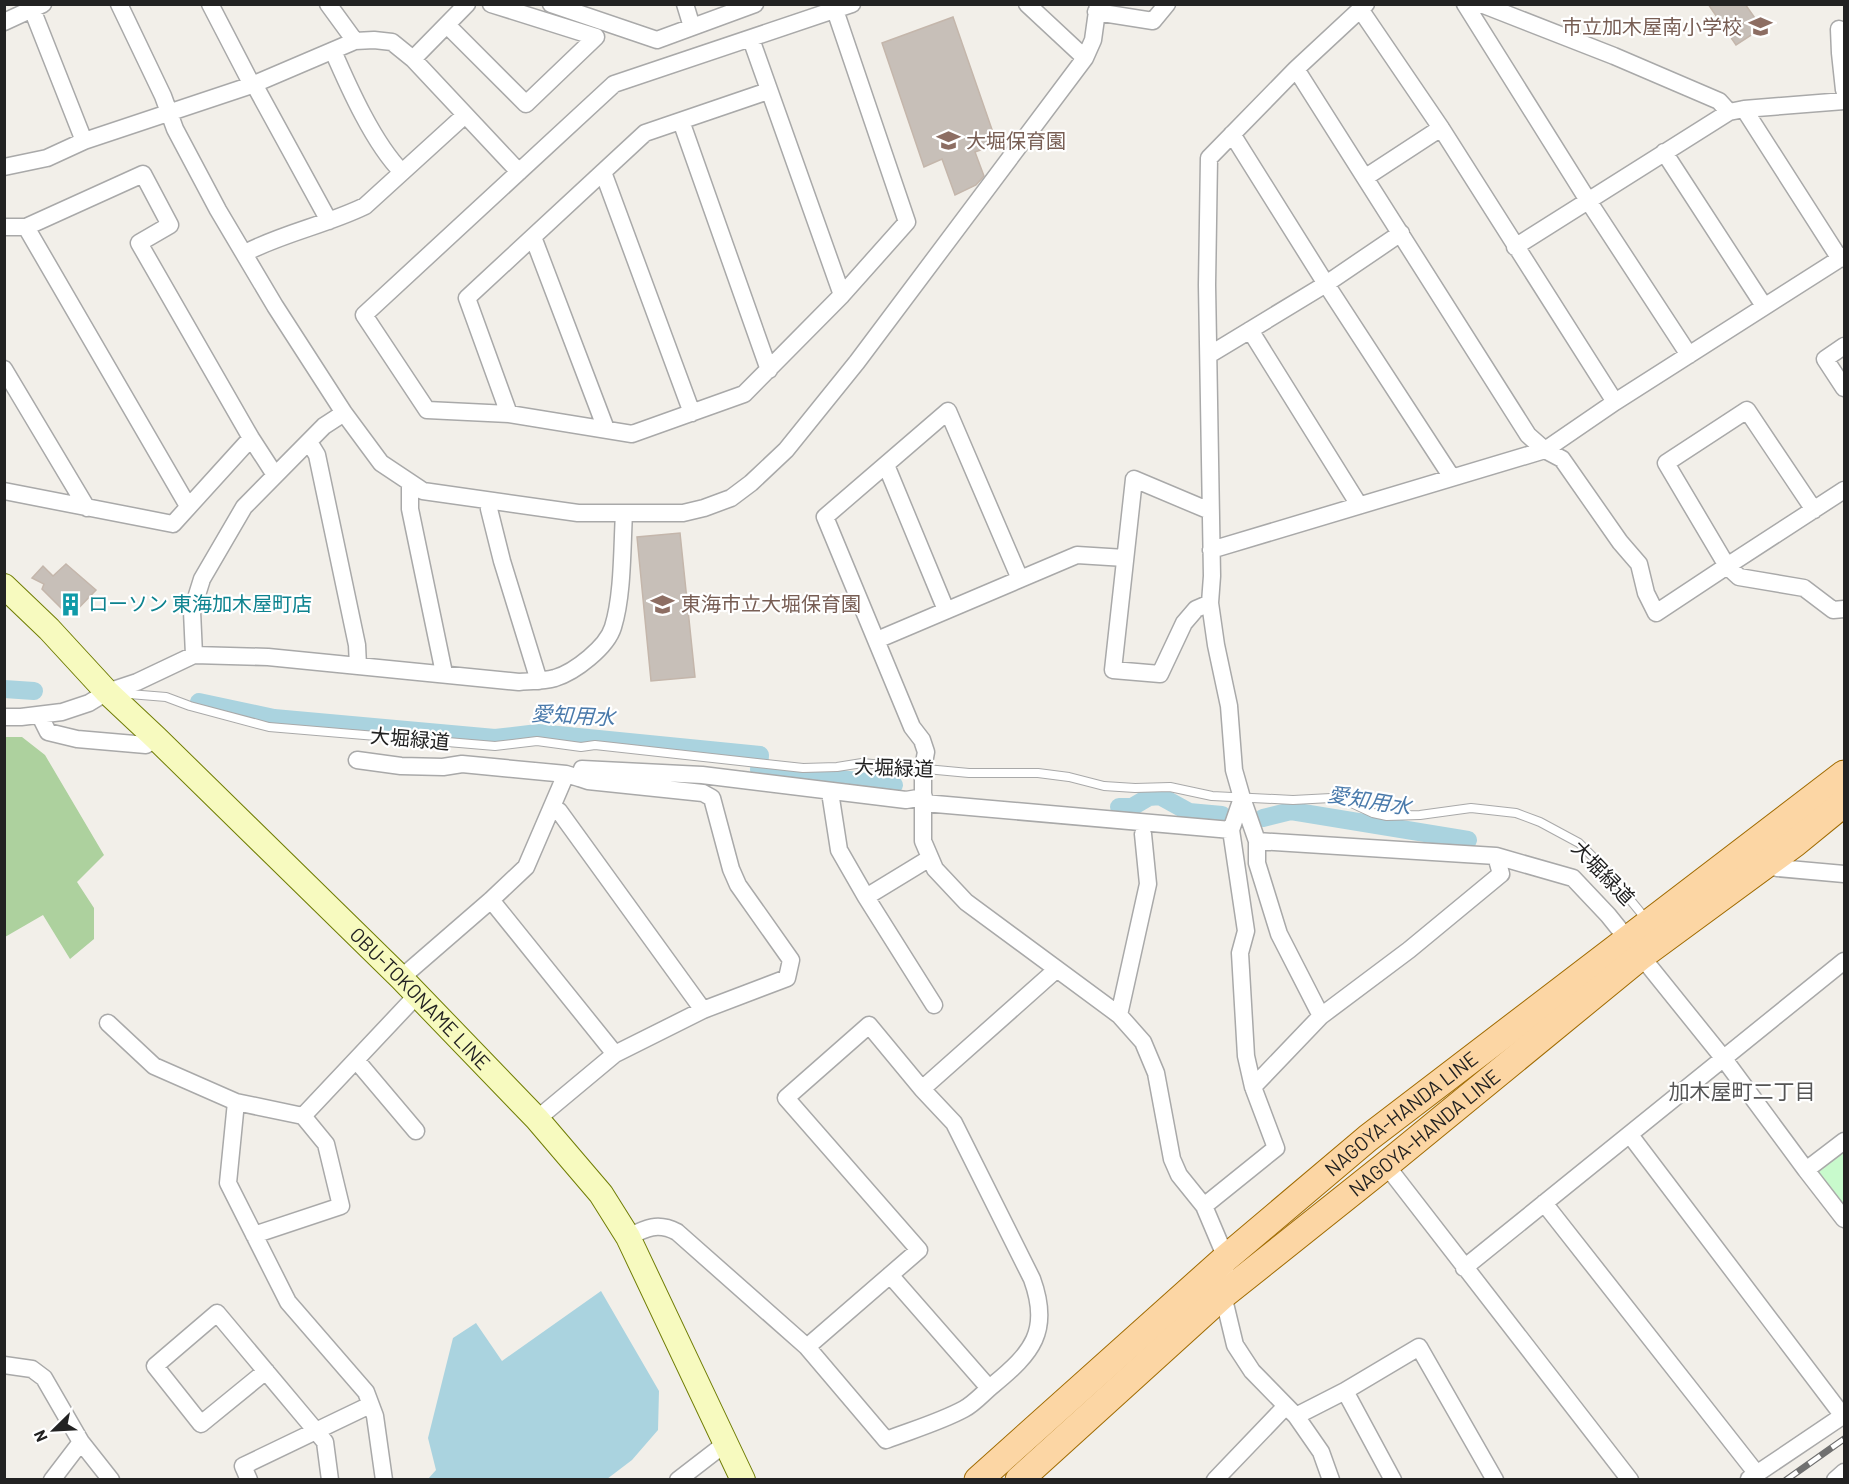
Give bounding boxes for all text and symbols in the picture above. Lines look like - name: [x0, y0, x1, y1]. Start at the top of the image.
- place label: 市立加木屋南小学校: [1562, 14, 1742, 38]
- school or university icon: 市立加木屋南小学校: [1747, 14, 1773, 40]
- school or university icon: 大堀保育園: [935, 128, 961, 154]
- place label: 大堀保育園: [966, 128, 1066, 152]
- building icon: ローソン 東海加木屋町店: [57, 591, 83, 617]
- place label: ローソン 東海加木屋町店: [88, 591, 312, 615]
- school or university icon: 東海市立大堀保育園: [650, 591, 676, 617]
- place label: 東海市立大堀保育園: [681, 591, 861, 615]
- water label: 愛知用水: [530, 700, 618, 729]
- street label: 大堀緑道: [369, 723, 451, 753]
- street label: 大堀緑道: [854, 754, 934, 780]
- water label: 愛知用水: [1326, 781, 1415, 819]
- street label: 大堀緑道: [1567, 835, 1640, 909]
- street label: OBU-TOKONAME LINE: [345, 922, 496, 1074]
- street label: NAGOYA-HANDA LINE: [1321, 1048, 1483, 1182]
- street label: NAGOYA-HANDA LINE: [1344, 1065, 1506, 1201]
- district label: 加木屋町二丁目: [1669, 1078, 1816, 1103]
- north arrow: [24, 1400, 84, 1460]
- text: N: [29, 1428, 51, 1445]

